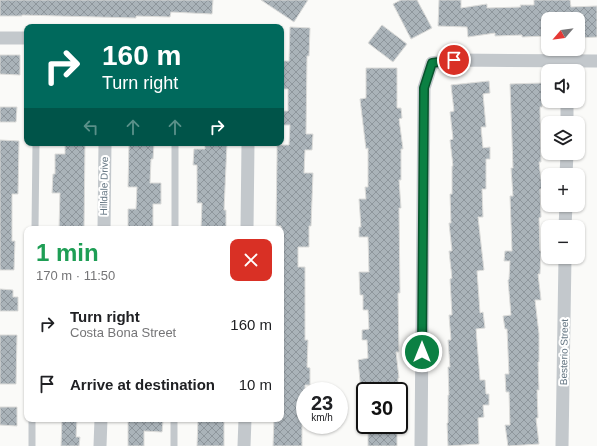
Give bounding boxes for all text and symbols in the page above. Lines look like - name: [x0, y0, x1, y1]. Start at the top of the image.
- north arrow: [541, 12, 585, 56]
- map controls: [541, 12, 585, 264]
- icon: right: [36, 40, 88, 92]
- text: 160 m: [102, 40, 181, 71]
- pin: [437, 43, 471, 77]
- icon: arrive: [443, 49, 465, 71]
- button: sound: [541, 64, 585, 108]
- text: Turn right: [102, 73, 178, 93]
- icon: left: [80, 116, 102, 138]
- icon: ahead: [122, 116, 144, 138]
- icon: ahead: [164, 116, 186, 138]
- icon: right: [206, 116, 228, 138]
- button: layers: [541, 116, 585, 160]
- street label: Hilldale Drive: [98, 156, 110, 216]
- button: +: [541, 168, 585, 212]
- button: −: [541, 220, 585, 264]
- text: 1 min: [36, 239, 99, 266]
- button: close: [230, 239, 272, 281]
- text: 170 m · 11:50: [36, 268, 115, 283]
- text: Turn right: [70, 308, 140, 325]
- icon: right: [36, 313, 58, 335]
- text: 160 m: [230, 316, 272, 333]
- street label: Besterio Street: [558, 319, 570, 385]
- text: Costa Bona Street: [70, 325, 176, 340]
- position arrow: [401, 331, 443, 373]
- icon: arrive: [36, 373, 58, 395]
- text: Arrive at destination: [70, 376, 215, 393]
- text: 10 m: [239, 376, 272, 393]
- speed limit sign: 30: [356, 382, 408, 434]
- text: 23: [311, 392, 333, 414]
- text: km/h: [311, 412, 333, 423]

